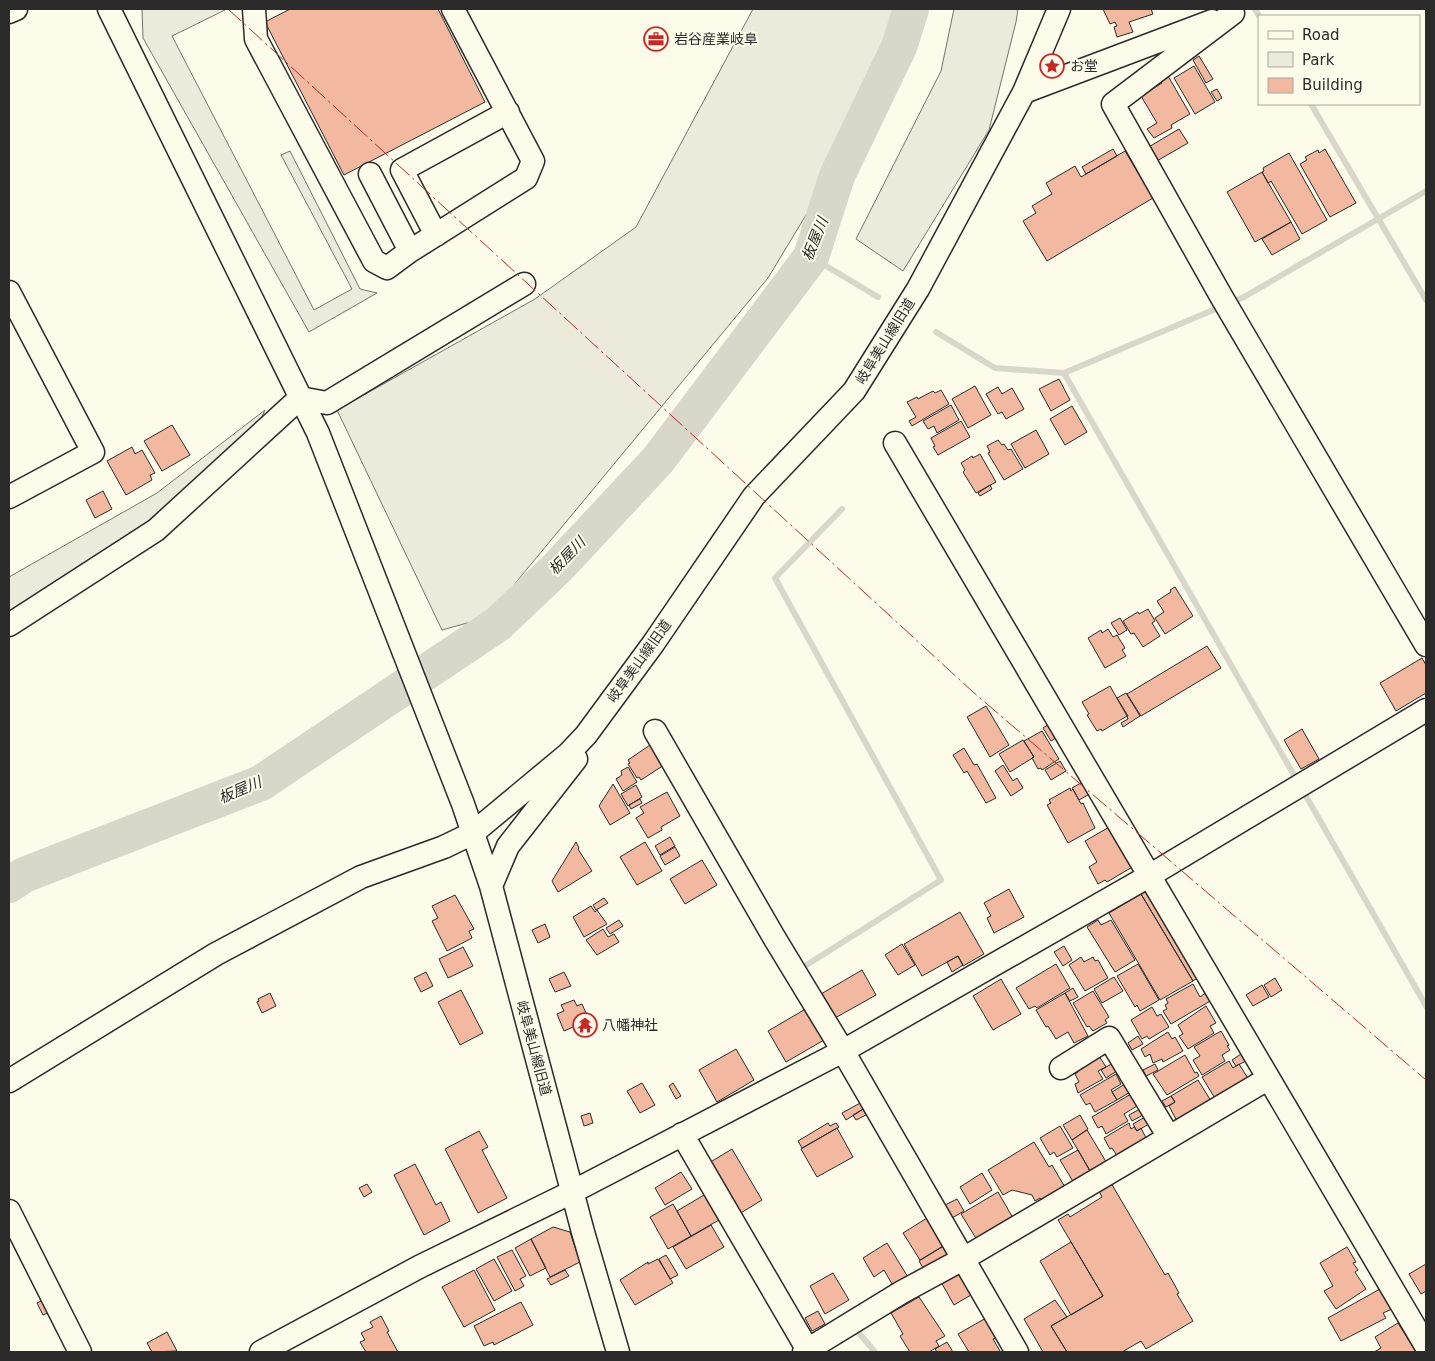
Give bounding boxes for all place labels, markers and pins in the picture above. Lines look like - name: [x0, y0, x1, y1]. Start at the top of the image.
- office icon: 岩谷産業岐阜: [643, 26, 669, 52]
- place label: 岩谷産業岐阜: [674, 31, 758, 47]
- place icon: お堂: [1039, 53, 1065, 79]
- place label: お堂: [1070, 58, 1098, 74]
- temple icon: 八幡神社: [572, 1012, 598, 1038]
- place label: 八幡神社: [602, 1017, 658, 1033]

